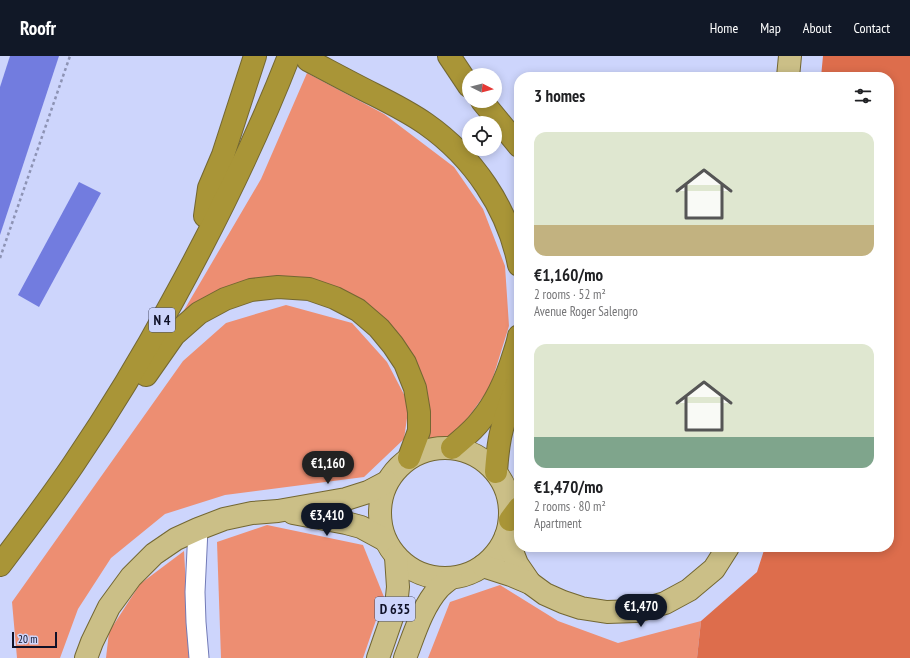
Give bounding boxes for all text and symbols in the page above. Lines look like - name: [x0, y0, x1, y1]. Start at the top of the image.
- text: Roofr: [20, 16, 56, 40]
- text: Home: [710, 19, 738, 37]
- text: Map: [760, 19, 781, 37]
- text: About: [803, 19, 832, 37]
- text: Contact: [854, 19, 890, 37]
- north arrow: [462, 68, 502, 108]
- map controls: [462, 68, 502, 156]
- text: 3 homes: [534, 85, 585, 107]
- icon: filters: [852, 85, 874, 107]
- button: locate: [462, 116, 502, 156]
- icon: home: [668, 158, 740, 230]
- text: €1,160/mo: [534, 264, 603, 286]
- text: 2 rooms · 52 m²: [534, 286, 606, 303]
- text: Avenue Roger Salengro: [534, 303, 638, 320]
- road number: N 4: [149, 308, 175, 332]
- icon: home: [668, 370, 740, 442]
- pin: €1,160: [295, 451, 361, 485]
- text: €1,160: [311, 455, 345, 472]
- text: €1,470/mo: [534, 476, 603, 498]
- text: 2 rooms · 80 m²: [534, 498, 606, 515]
- pin: €3,410: [294, 503, 360, 537]
- text: €3,410: [310, 507, 344, 524]
- text: Apartment: [534, 515, 582, 532]
- pin: €1,470: [608, 594, 674, 628]
- road number: D 635: [375, 597, 415, 621]
- text: €1,470: [624, 598, 658, 615]
- scale bar: [12, 630, 57, 649]
- text: 20 m: [18, 632, 37, 646]

